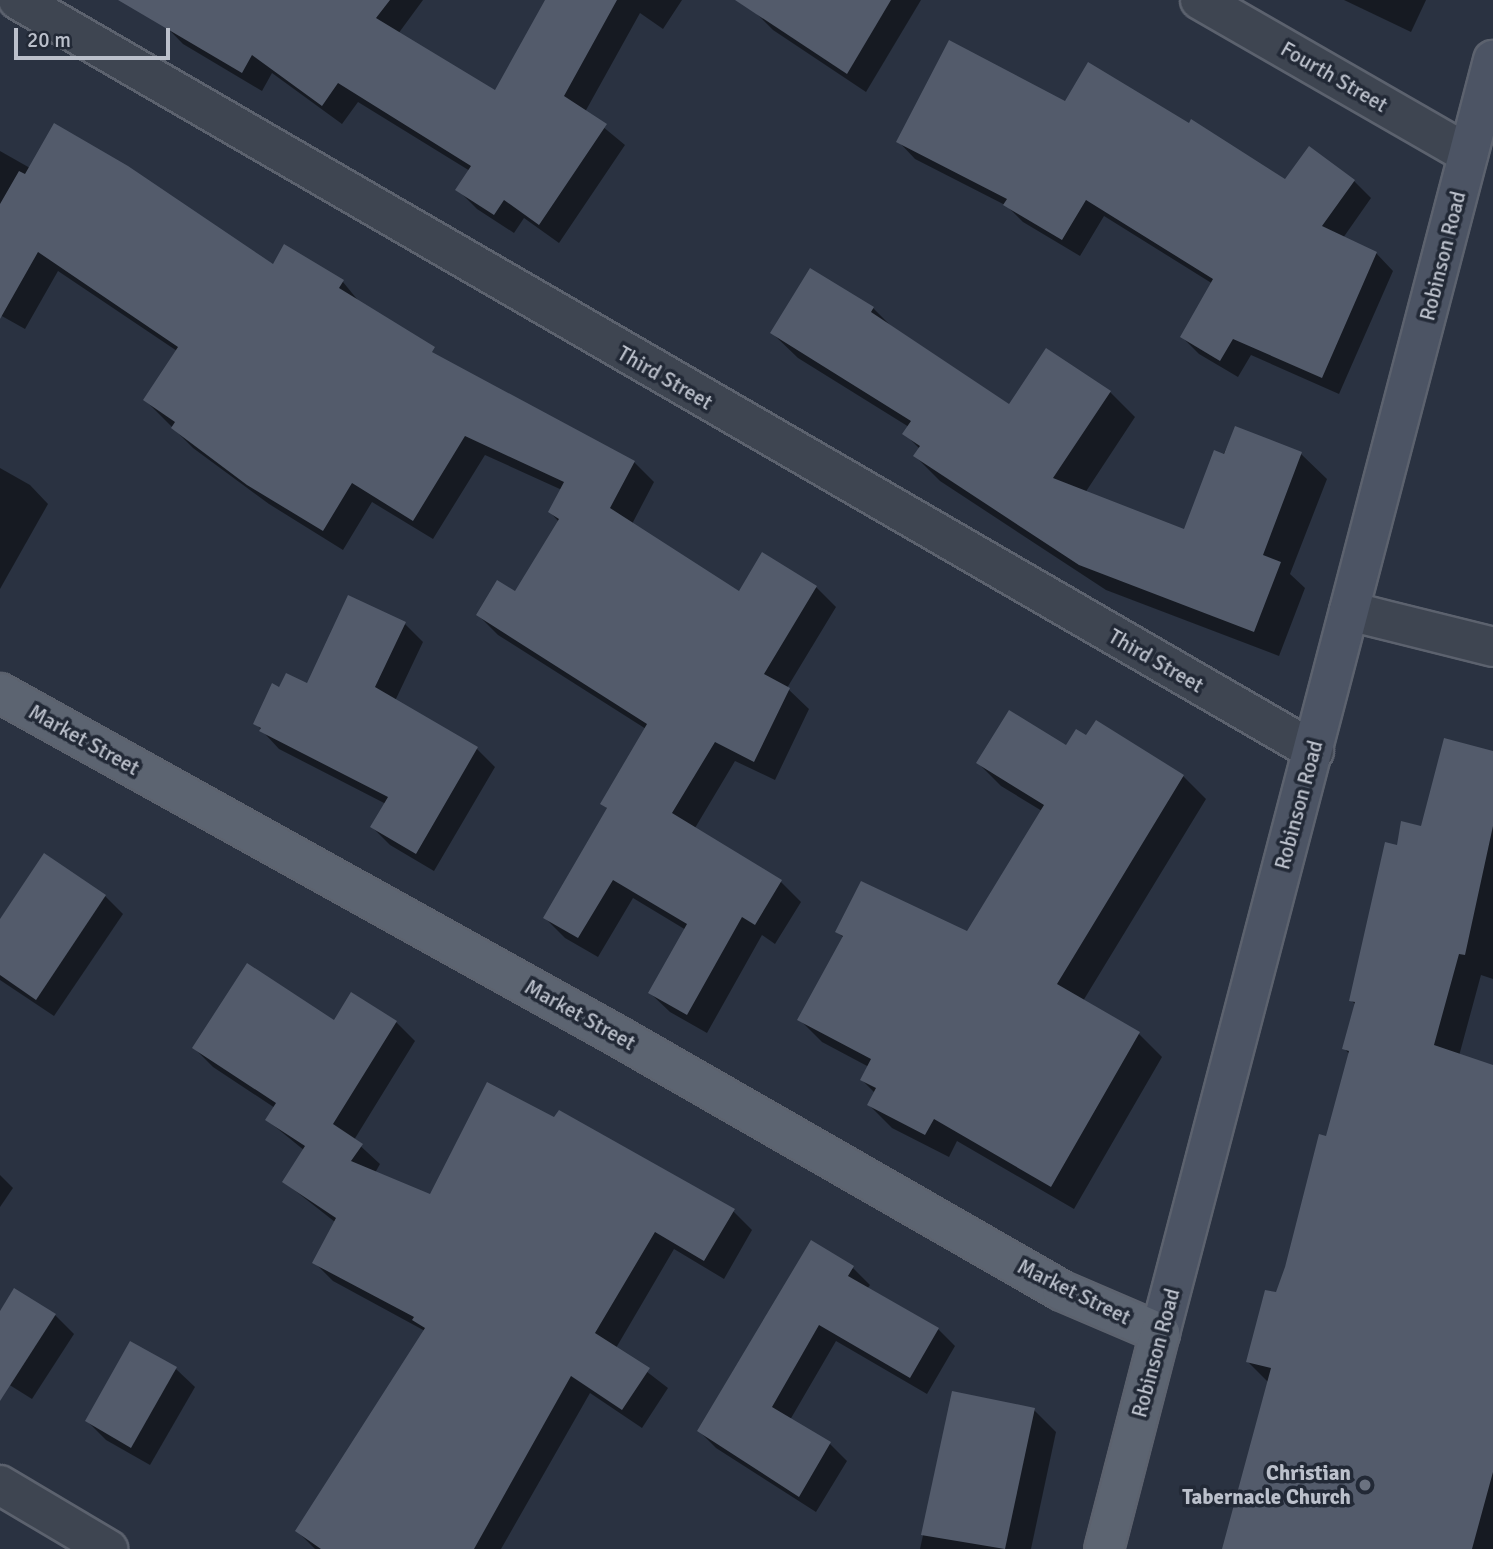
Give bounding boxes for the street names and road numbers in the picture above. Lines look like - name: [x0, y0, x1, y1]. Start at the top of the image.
- street label: Fourth Street: [1276, 36, 1392, 118]
- street label: Robinson Road: [1415, 189, 1471, 323]
- street label: Third Street: [613, 341, 717, 415]
- street label: Third Street: [1104, 624, 1208, 698]
- street label: Market Street: [24, 699, 144, 781]
- street label: Robinson Road: [1270, 738, 1328, 872]
- street label: Market Street: [520, 974, 640, 1056]
- street label: Market Street: [1013, 1254, 1135, 1330]
- street label: Robinson Road: [1127, 1286, 1185, 1420]

